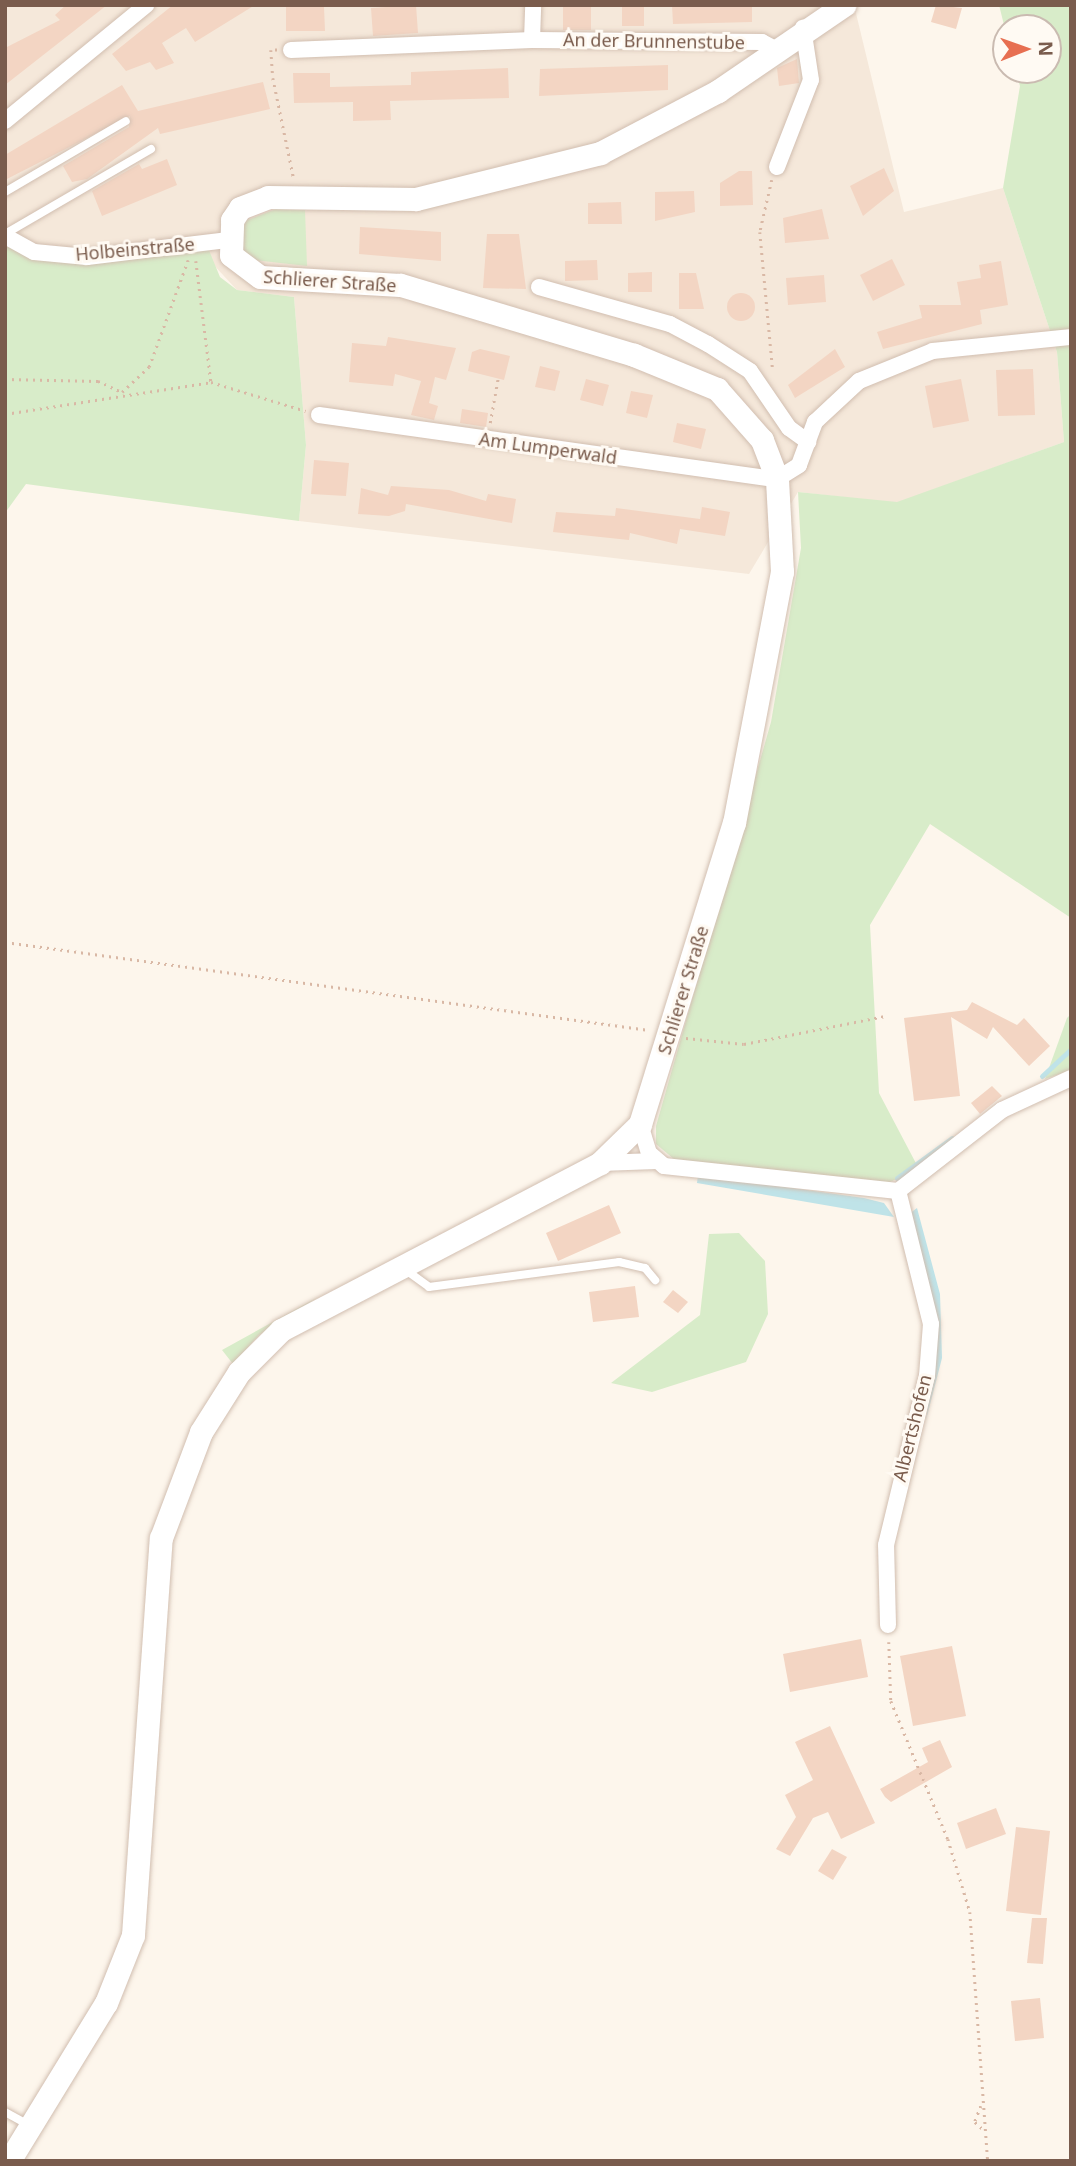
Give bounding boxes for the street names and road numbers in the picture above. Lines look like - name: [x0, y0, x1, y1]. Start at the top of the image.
- street label: An der Brunnenstube: [563, 29, 745, 53]
- street label: Holbeinstraße: [74, 233, 196, 265]
- street label: Schlierer Straße: [263, 266, 397, 296]
- street label: Am Lumperwald: [478, 428, 618, 468]
- street label: Schlierer Straße: [653, 923, 713, 1057]
- street label: Albertshofen: [888, 1372, 936, 1484]

